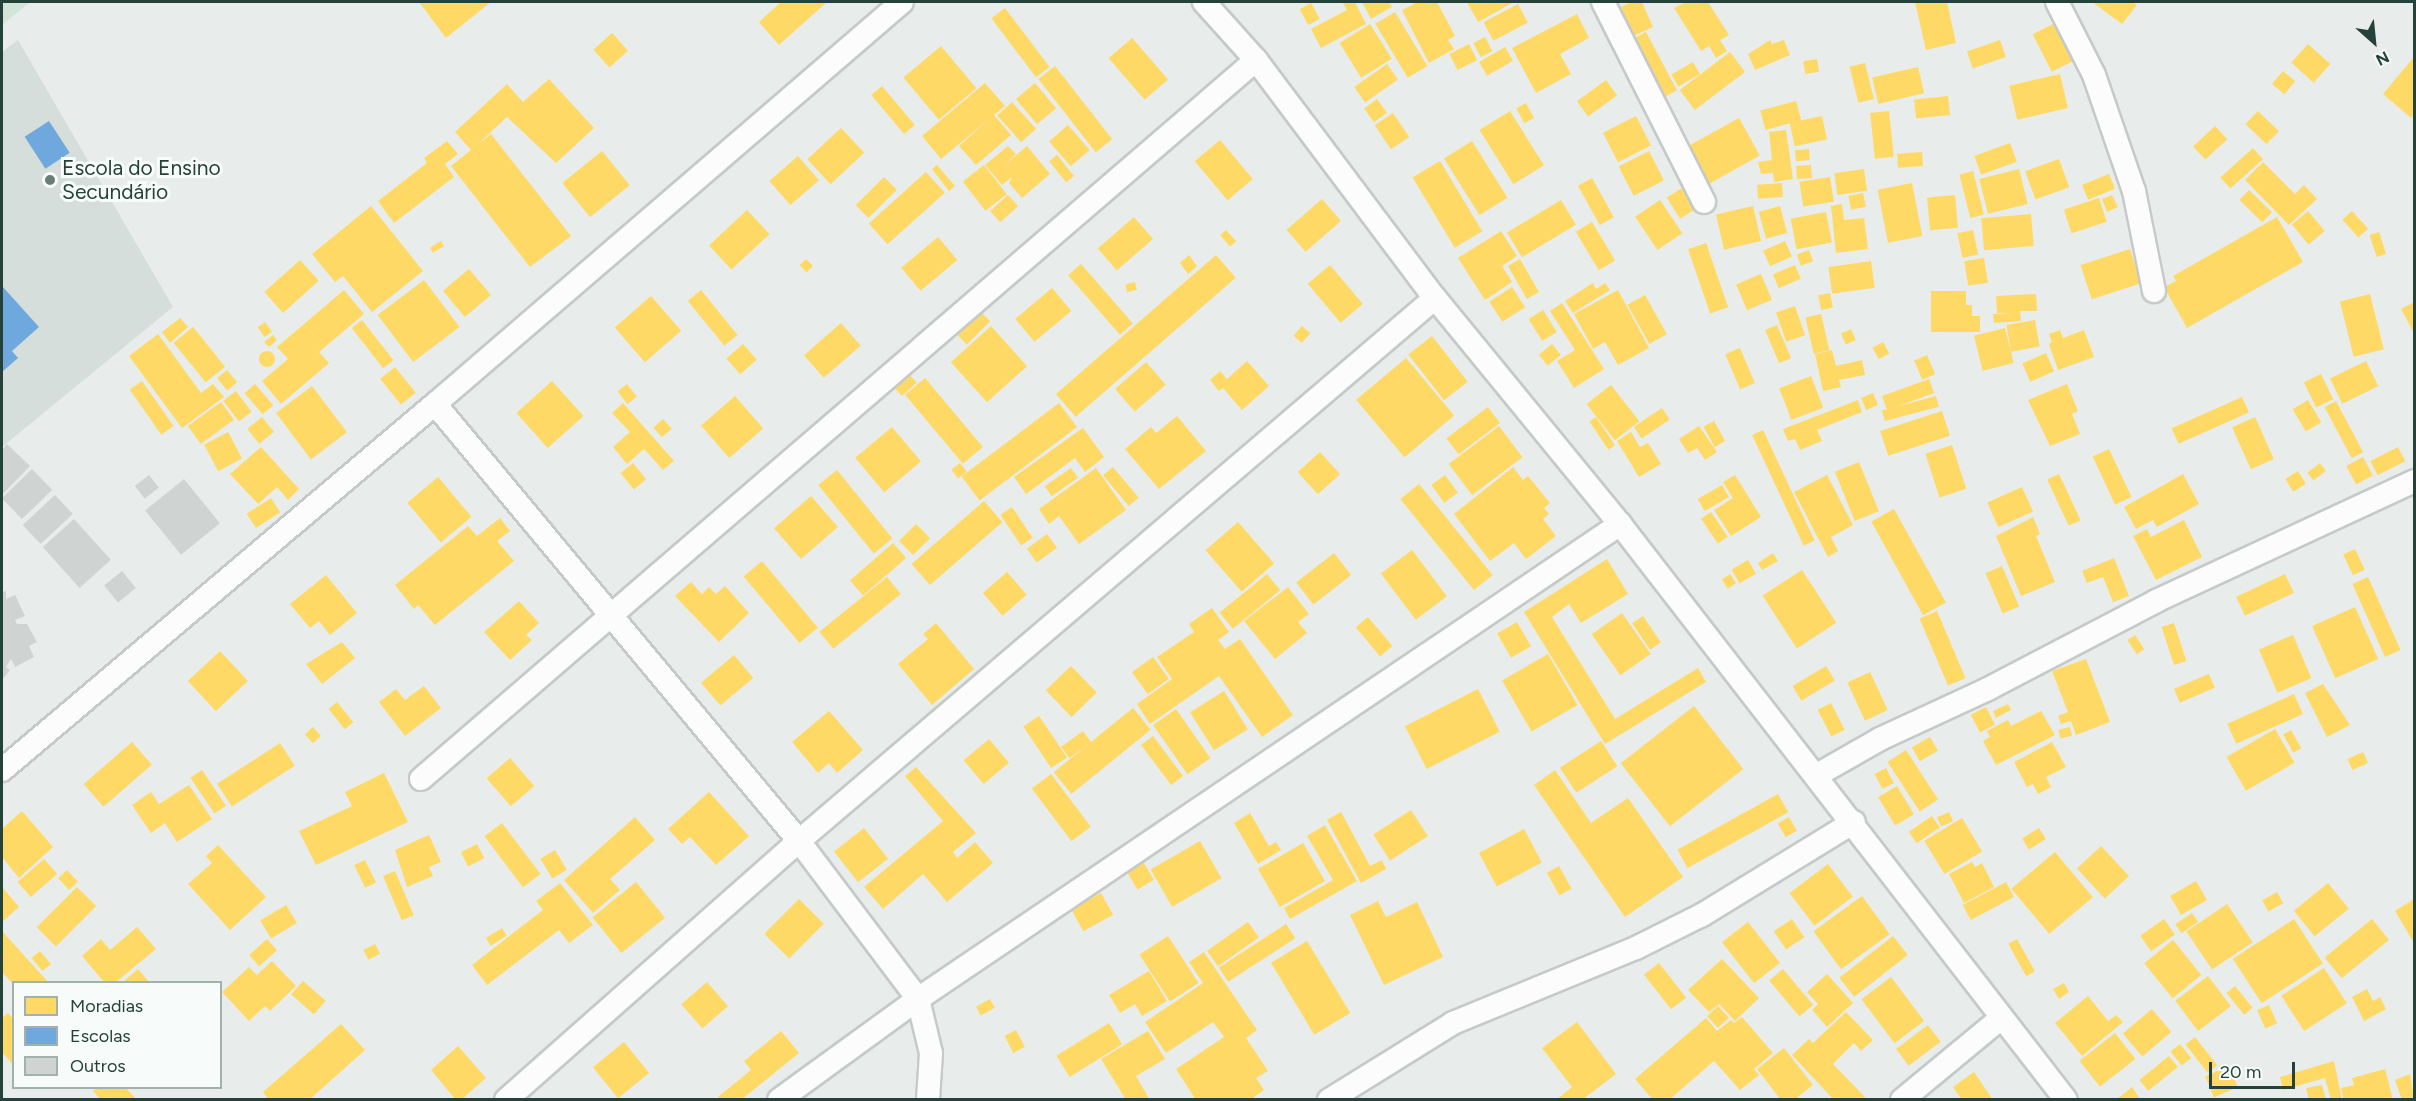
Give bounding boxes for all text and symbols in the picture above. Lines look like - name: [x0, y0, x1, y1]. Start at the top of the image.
- north arrow: [2344, 12, 2404, 72]
- text: N: [2373, 47, 2392, 70]
- place label: Escola do Ensino Secundário: [62, 155, 221, 205]
- marker: Escola do Ensino Secundário: [43, 173, 57, 187]
- legend: [12, 981, 222, 1089]
- text: Moradias: [70, 995, 143, 1017]
- text: Escolas: [70, 1025, 131, 1047]
- scale bar: [2212, 1050, 2298, 1088]
- text: Outros: [70, 1055, 126, 1077]
- text: 20 m: [2220, 1061, 2261, 1083]

